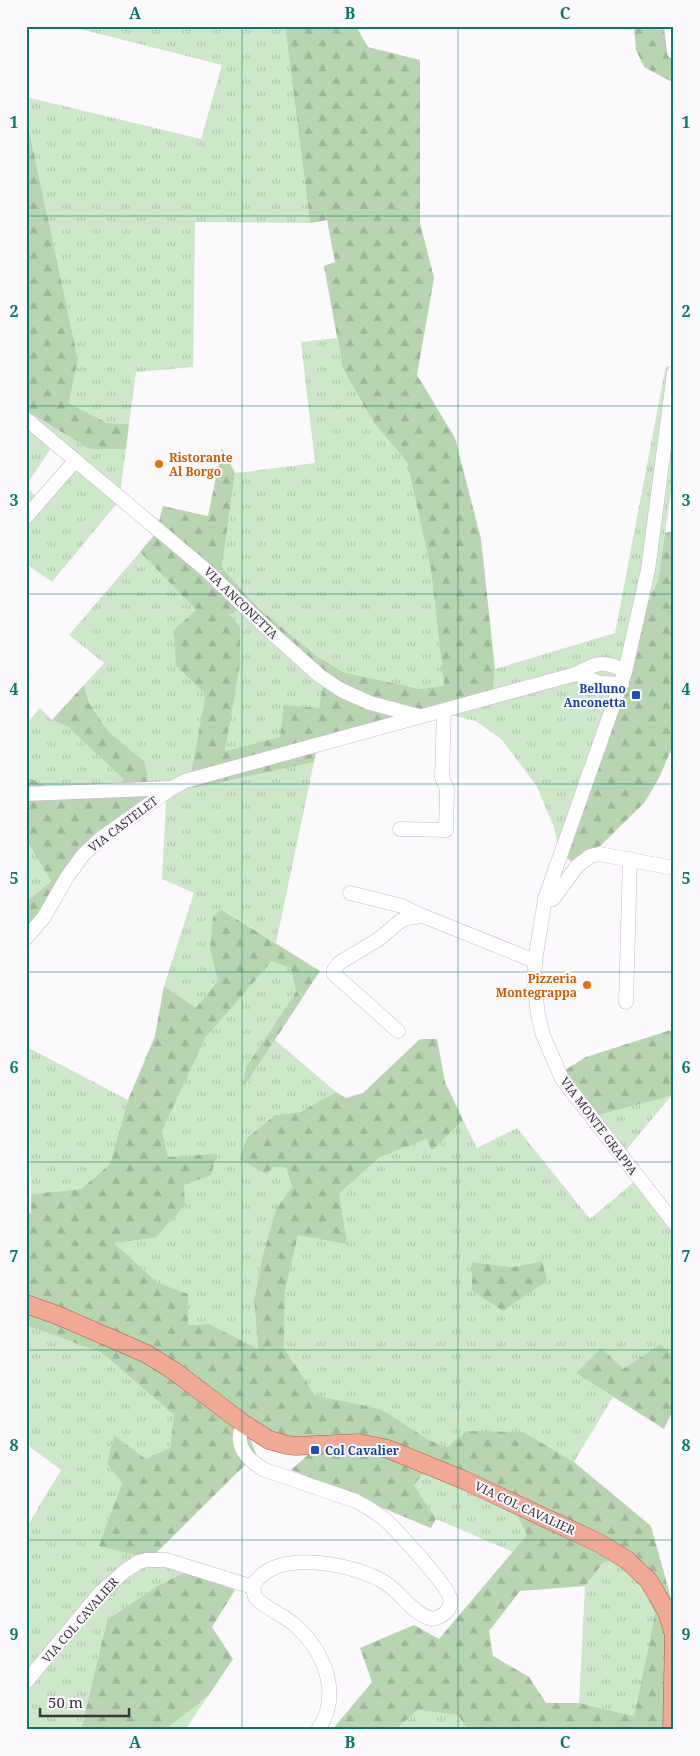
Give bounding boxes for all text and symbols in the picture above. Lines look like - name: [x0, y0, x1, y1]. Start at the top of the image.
- text: A: [129, 2, 142, 24]
- text: B: [345, 2, 356, 24]
- text: C: [560, 2, 571, 24]
- text: 1: [9, 111, 19, 133]
- text: 1: [681, 111, 691, 133]
- text: 2: [9, 300, 19, 322]
- text: 2: [681, 300, 691, 322]
- place label: Ristorante Al Borgo: [169, 449, 233, 480]
- marker: Ristorante Al Borgo: [153, 458, 165, 470]
- text: 3: [9, 489, 19, 511]
- text: 3: [681, 489, 691, 511]
- street label: VIA ANCONETTA: [200, 563, 282, 643]
- text: 4: [9, 678, 19, 700]
- text: 4: [681, 678, 691, 700]
- place label: Belluno Anconetta: [563, 680, 626, 711]
- marker: Belluno Anconetta: [630, 689, 642, 701]
- street label: VIA CASTELET: [85, 792, 162, 856]
- text: 5: [9, 867, 19, 889]
- text: 5: [681, 867, 691, 889]
- place label: Pizzeria Montegrappa: [496, 970, 577, 1001]
- marker: Pizzeria Montegrappa: [581, 979, 593, 991]
- text: 6: [9, 1056, 19, 1078]
- text: 6: [681, 1056, 691, 1078]
- street label: VIA MONTE GRAPPA: [557, 1074, 642, 1179]
- text: 7: [9, 1245, 19, 1267]
- text: 7: [681, 1245, 691, 1267]
- text: 8: [9, 1434, 19, 1456]
- text: 8: [681, 1434, 691, 1456]
- place label: Col Cavalier: [325, 1442, 400, 1459]
- marker: Col Cavalier: [309, 1444, 321, 1456]
- street label: VIA COL CAVALIER: [472, 1477, 578, 1539]
- street label: VIA COL CAVALIER: [38, 1573, 122, 1667]
- text: 9: [9, 1623, 19, 1645]
- text: 9: [681, 1623, 691, 1645]
- scale bar: [40, 1686, 129, 1718]
- text: 50 m: [48, 1692, 83, 1712]
- text: A: [129, 1731, 142, 1753]
- text: B: [345, 1731, 356, 1753]
- text: C: [560, 1731, 571, 1753]

